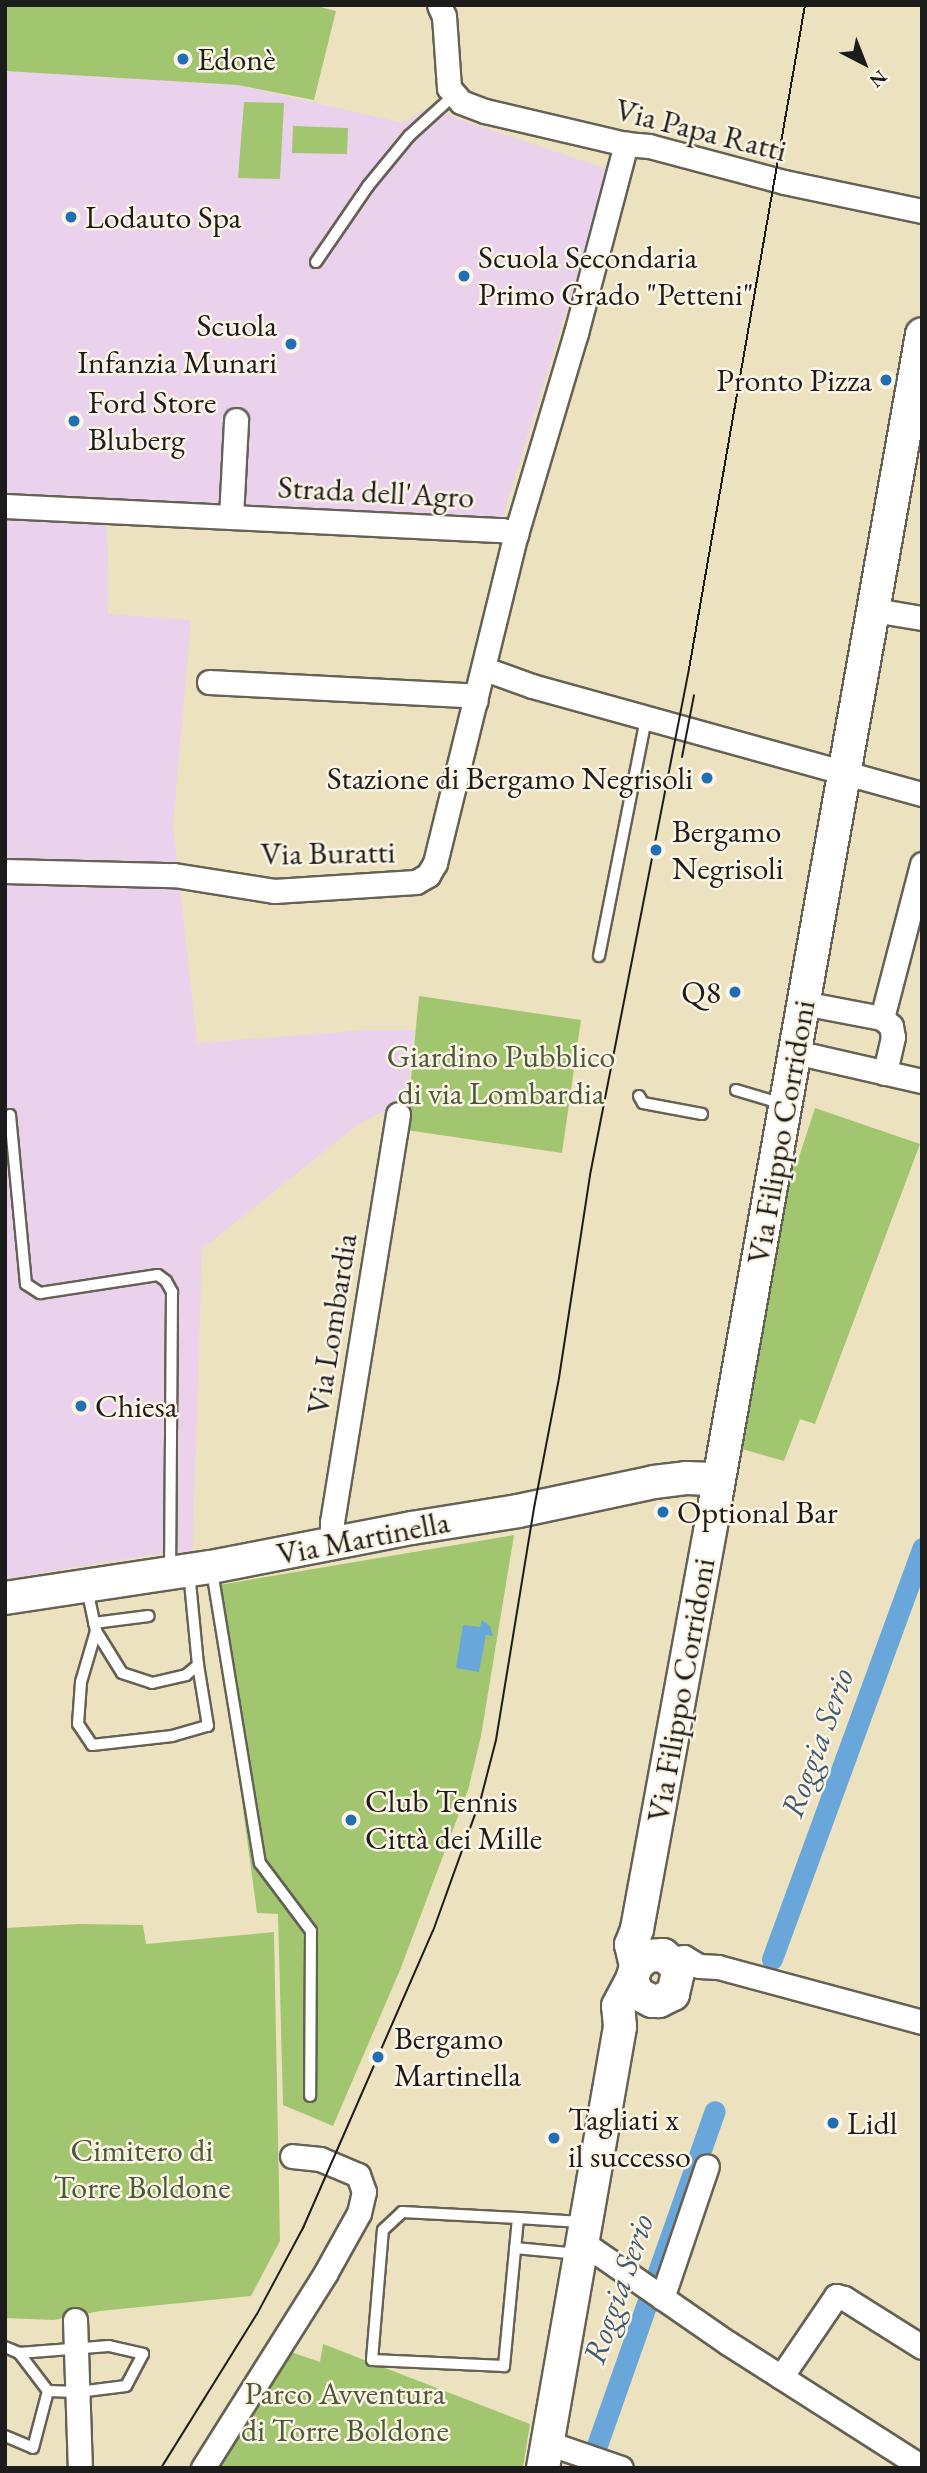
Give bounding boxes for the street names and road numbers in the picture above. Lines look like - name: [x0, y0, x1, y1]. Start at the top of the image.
- street label: Via Papa Ratti: [611, 90, 791, 170]
- street label: Strada dell'Agro: [277, 468, 475, 516]
- street label: Via Buratti: [260, 833, 396, 873]
- street label: Via Filippo Corridoni: [739, 997, 823, 1267]
- street label: Via Lombardia: [299, 1230, 365, 1418]
- street label: Via Martinella: [273, 1502, 453, 1574]
- street label: Via Filippo Corridoni: [639, 1555, 723, 1825]

